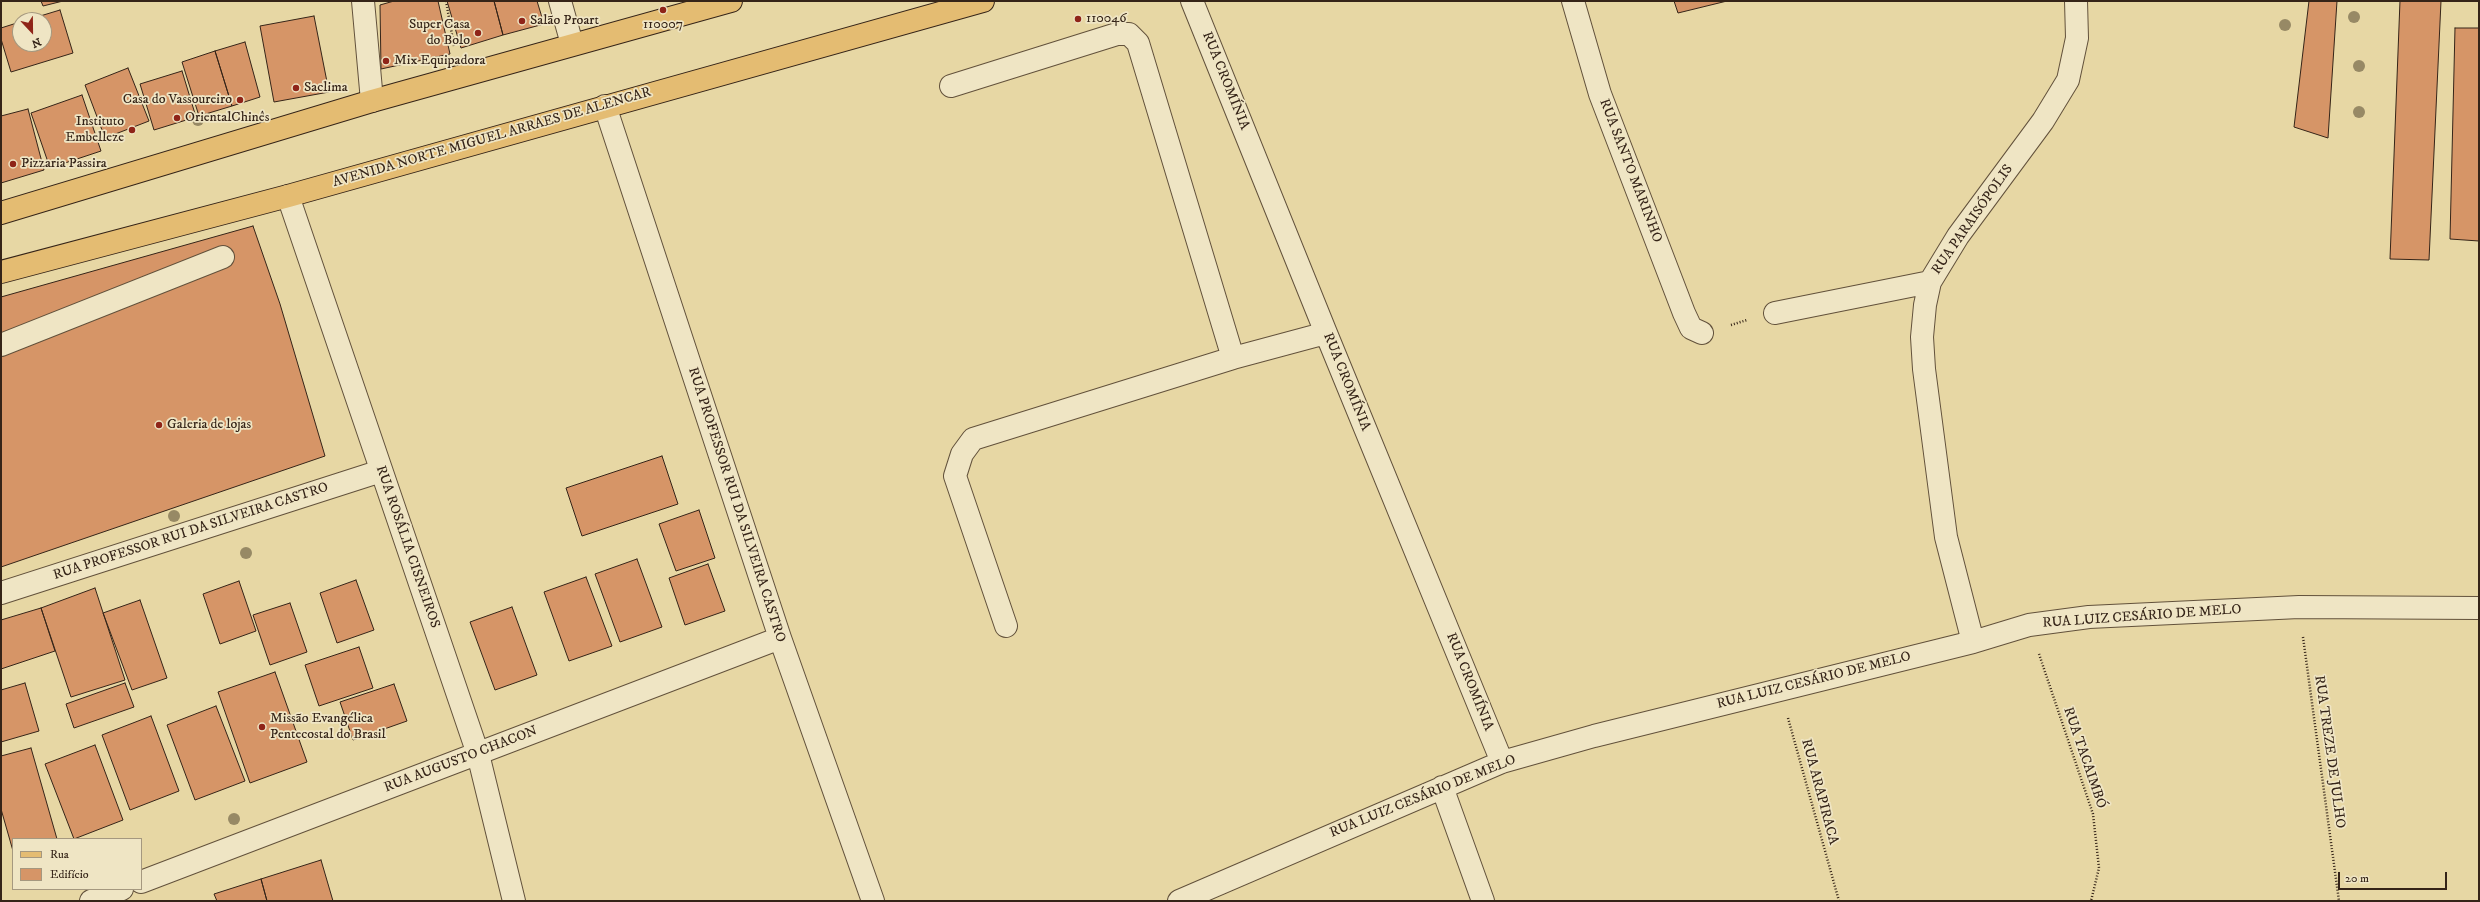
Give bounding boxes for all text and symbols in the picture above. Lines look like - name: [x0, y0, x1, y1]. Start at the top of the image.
- marker: 110007: [658, 5, 668, 15]
- place label: 110046: [1086, 11, 1127, 27]
- north arrow: [12, 12, 52, 52]
- place label: Salão Proart: [530, 13, 599, 29]
- marker: 110046: [1073, 14, 1083, 24]
- marker: Salão Proart: [517, 16, 527, 26]
- place label: Super Casa do Bolo: [409, 17, 470, 50]
- place label: 110007: [643, 17, 683, 33]
- marker: Super Casa do Bolo: [473, 28, 483, 38]
- street label: RUA CROMÍNIA: [1198, 29, 1252, 133]
- text: N: [29, 34, 43, 50]
- place label: Mix Equipadora: [394, 53, 485, 69]
- marker: Mix Equipadora: [381, 56, 391, 66]
- place label: Saclima: [304, 80, 348, 96]
- marker: Saclima: [291, 83, 301, 93]
- street label: AVENIDA NORTE MIGUEL ARRAES DE ALENCAR: [331, 84, 653, 192]
- place label: Casa do Vassoureiro: [123, 92, 232, 108]
- marker: Casa do Vassoureiro: [235, 95, 245, 105]
- street label: RUA SANTO MARINHO: [1595, 97, 1665, 245]
- place label: OrientalChinês: [185, 110, 269, 126]
- marker: OrientalChinês: [172, 113, 182, 123]
- place label: Instituto Embelleze: [65, 114, 124, 146]
- marker: Instituto Embelleze: [127, 125, 137, 135]
- place label: Pizzaria Passira: [21, 156, 107, 172]
- marker: Pizzaria Passira: [8, 159, 18, 169]
- street label: RUA PARAISÓPOLIS: [1929, 162, 2017, 278]
- street label: RUA CROMÍNIA: [1319, 330, 1373, 434]
- street label: RUA PROFESSOR RUI DA SILVEIRA CASTRO: [683, 365, 789, 645]
- place label: Galeria de lojas: [167, 417, 251, 433]
- marker: Galeria de lojas: [154, 420, 164, 430]
- street label: RUA ROSÁLIA CISNEIROS: [371, 464, 443, 630]
- street label: RUA PROFESSOR RUI DA SILVEIRA CASTRO: [51, 479, 331, 585]
- street label: RUA LUIZ CESÁRIO DE MELO: [2042, 602, 2242, 632]
- street label: RUA CROMÍNIA: [1442, 630, 1496, 734]
- street label: RUA LUIZ CESÁRIO DE MELO: [1715, 649, 1913, 713]
- street label: RUA TREZE DE JULHO: [2310, 674, 2348, 830]
- street label: RUA TACAIMBÓ: [2059, 705, 2109, 811]
- place label: Missão Evangélica Pentecostal do Brasil: [270, 711, 386, 744]
- marker: Missão Evangélica Pentecostal do Brasil: [257, 722, 267, 732]
- street label: RUA AUGUSTO CHACON: [382, 723, 540, 797]
- street label: RUA ARAPIRACA: [1797, 737, 1841, 847]
- street label: RUA LUIZ CESÁRIO DE MELO: [1327, 752, 1519, 842]
- legend: [12, 838, 142, 890]
- text: Rua: [50, 847, 69, 862]
- scale bar: [2340, 864, 2449, 890]
- text: Edifício: [50, 867, 89, 882]
- text: 20 m: [2345, 871, 2369, 886]

